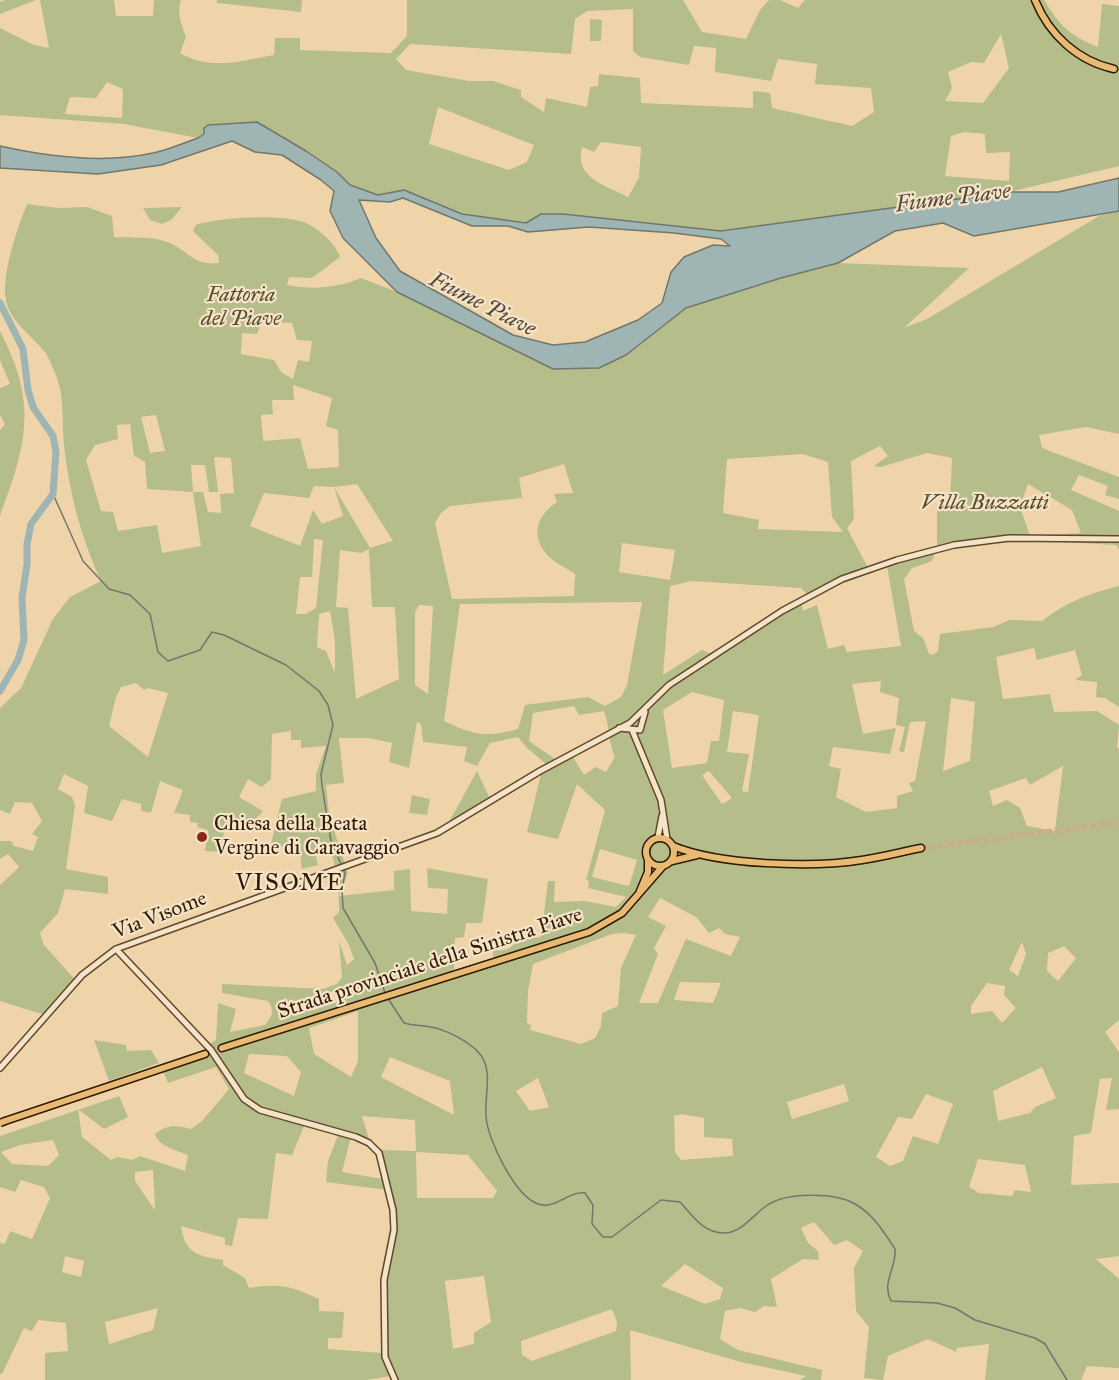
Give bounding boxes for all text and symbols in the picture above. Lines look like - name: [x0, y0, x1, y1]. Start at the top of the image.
- water label: Fiume Piave: [894, 179, 1012, 219]
- water label: Fiume Piave: [425, 267, 539, 343]
- park label: Fattoria del Piave: [201, 283, 281, 333]
- park label: Villa Buzzatti: [921, 491, 1049, 517]
- place label: Chiesa della Beata Vergine di Caravaggio: [214, 812, 399, 862]
- marker: Chiesa della Beata Vergine di Caravaggio: [195, 830, 209, 844]
- district label: VISOME: [235, 870, 345, 898]
- street label: Via Visome: [109, 887, 211, 945]
- street label: Strada provinciale della Sinistra Piave: [274, 903, 586, 1025]

